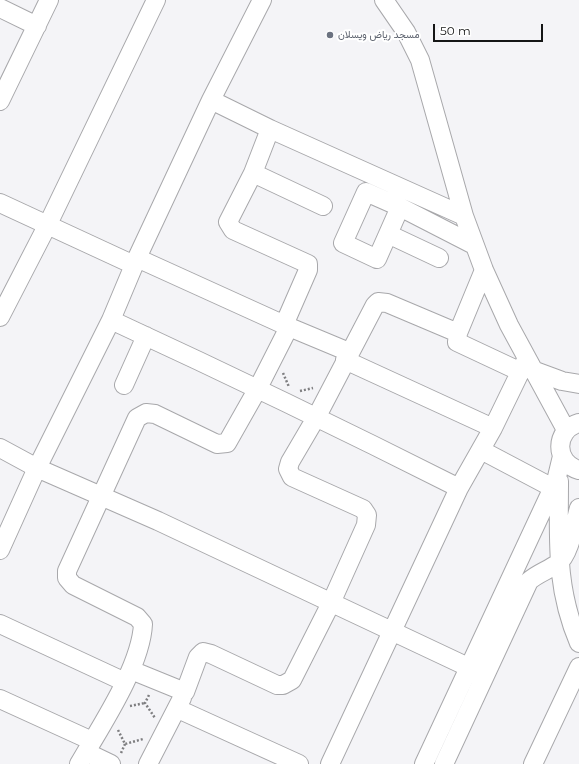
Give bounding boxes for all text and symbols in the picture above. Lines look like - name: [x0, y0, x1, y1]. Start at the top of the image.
- scale bar: [435, 16, 545, 42]
- text: 50 m: [440, 23, 471, 38]
- place label: مسجد رياض ويسلان: [338, 29, 420, 41]
- marker: مسجد رياض ويسلان: [325, 30, 335, 40]

